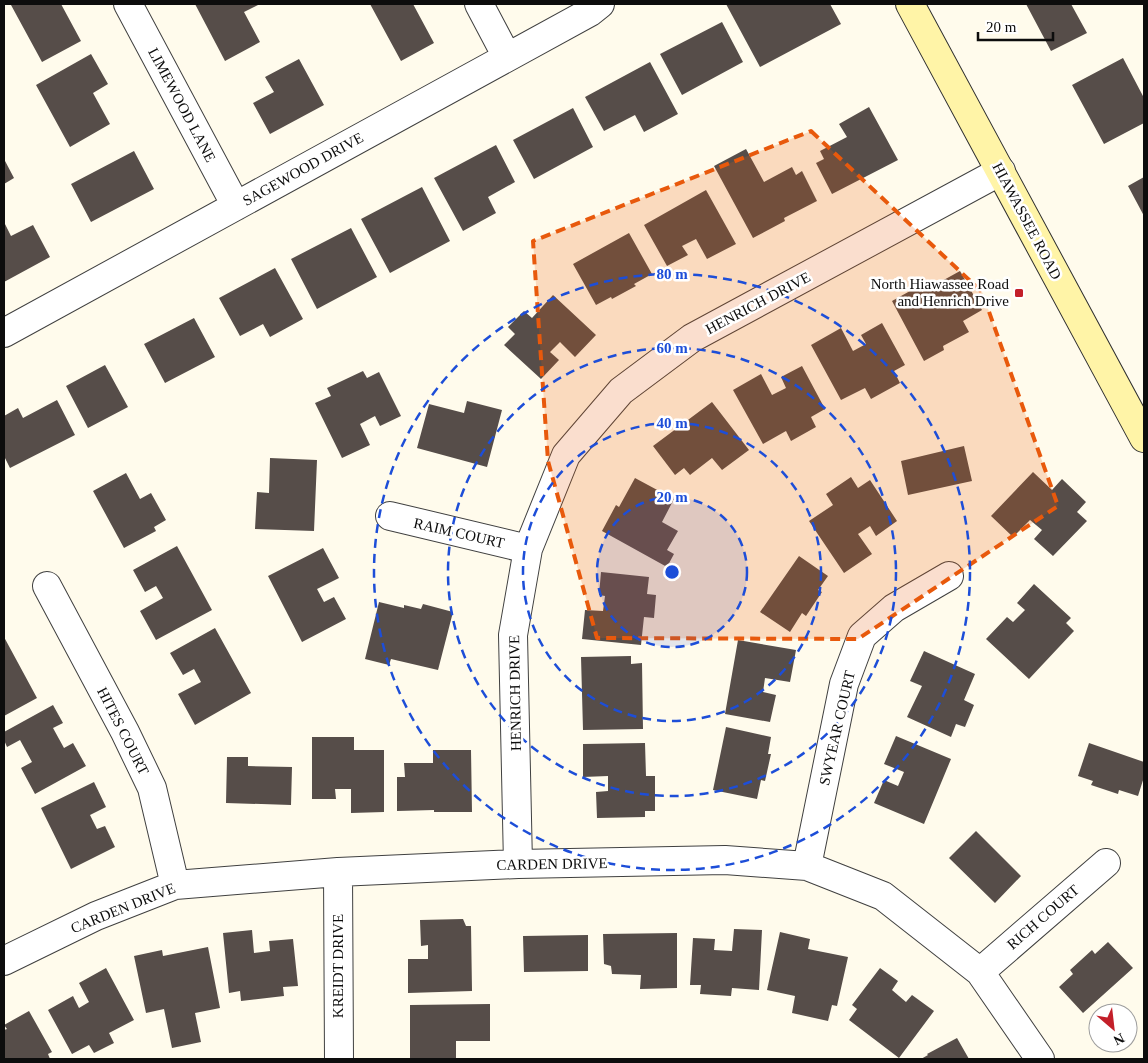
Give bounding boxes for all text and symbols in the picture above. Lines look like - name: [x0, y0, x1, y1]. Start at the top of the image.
- scale bar: [978, 10, 1053, 42]
- text: 20 m: [986, 19, 1017, 35]
- street label: LIMEWOOD LANE: [145, 45, 219, 165]
- street label: SAGEWOOD DRIVE: [240, 129, 366, 209]
- street label: HIAWASSEE ROAD: [989, 160, 1065, 282]
- text: 80 m: [656, 266, 688, 282]
- street label: HENRICH DRIVE: [703, 269, 813, 337]
- place label: North Hiawassee Road and Henrich Drive: [871, 276, 1009, 309]
- marker: North Hiawassee Road and Henrich Drive: [1013, 287, 1025, 299]
- text: 60 m: [656, 340, 688, 356]
- text: 40 m: [656, 415, 688, 431]
- text: 20 m: [656, 489, 688, 505]
- street label: RAIM COURT: [412, 515, 506, 551]
- centre of rings: [663, 563, 681, 581]
- street label: HENRICH DRIVE: [506, 635, 524, 751]
- street label: SWYEAR COURT: [816, 669, 858, 787]
- street label: HITES COURT: [94, 685, 152, 777]
- street label: CARDEN DRIVE: [496, 855, 608, 873]
- street label: CARDEN DRIVE: [68, 880, 178, 936]
- street label: RICH COURT: [1004, 882, 1082, 952]
- street label: KREIDT DRIVE: [330, 914, 346, 1018]
- north arrow: [1088, 1003, 1138, 1053]
- text: N: [1111, 1030, 1127, 1048]

